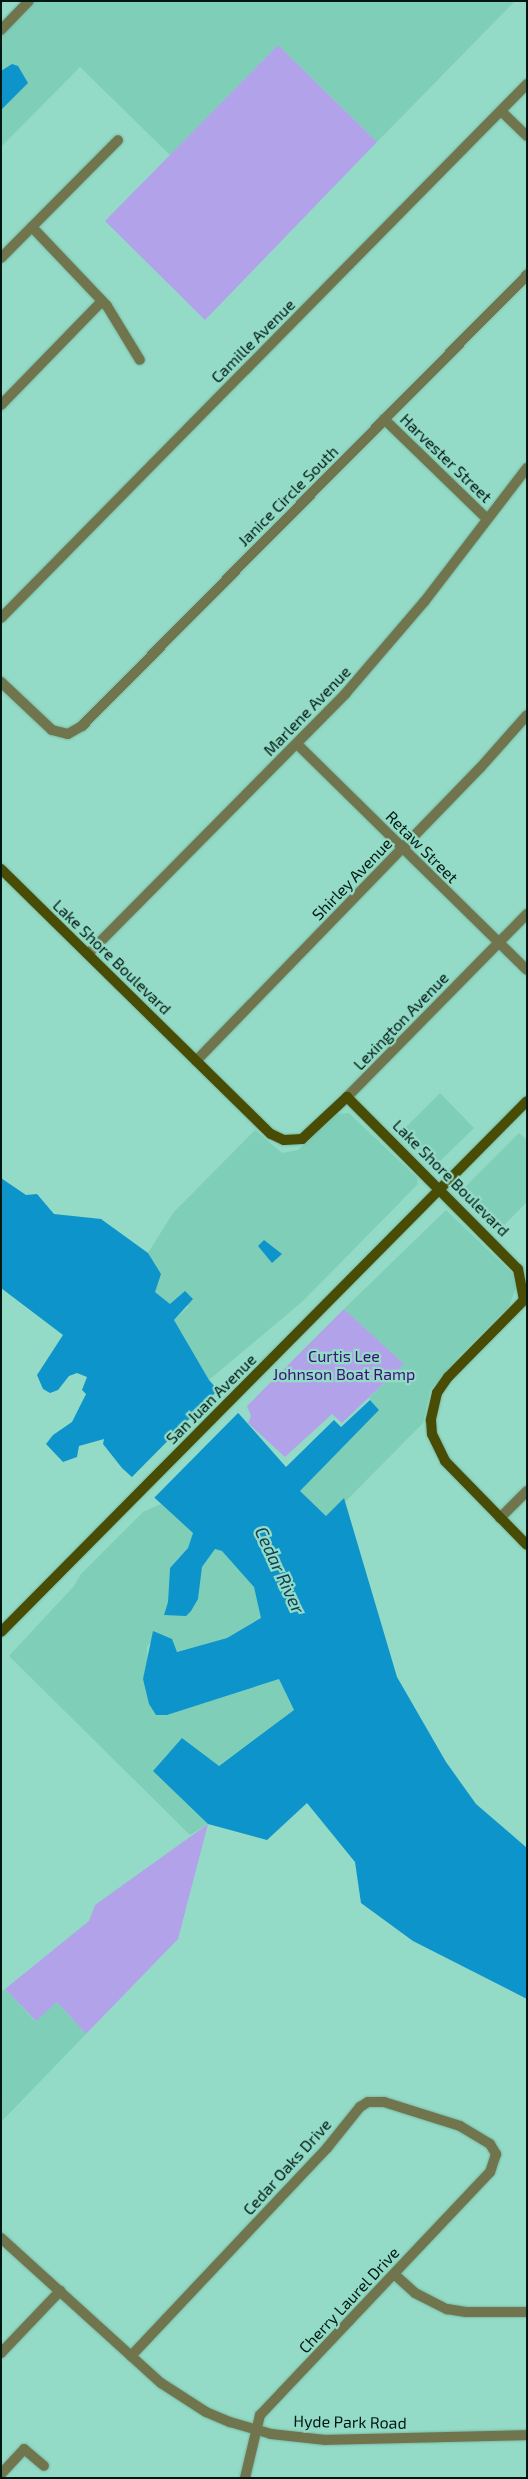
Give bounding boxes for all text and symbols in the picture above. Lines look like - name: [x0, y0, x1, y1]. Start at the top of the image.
- street label: Camille Avenue: [207, 295, 299, 387]
- street label: Harvester Street: [396, 409, 496, 507]
- street label: Janice Circle South: [234, 442, 342, 550]
- street label: Marlene Avenue: [259, 662, 355, 760]
- street label: Retaw Street: [382, 807, 462, 887]
- street label: Shirley Avenue: [308, 834, 396, 924]
- street label: Lake Shore Boulevard: [49, 896, 175, 1018]
- street label: Lexington Avenue: [349, 968, 453, 1074]
- street label: Lake Shore Boulevard: [389, 1116, 513, 1240]
- park label: Curtis Lee Johnson Boat Ramp: [273, 1346, 415, 1384]
- street label: San Juan Avenue: [162, 1350, 260, 1448]
- water label: Cedar River: [250, 1523, 310, 1617]
- street label: Cedar Oaks Drive: [239, 2115, 335, 2219]
- street label: Cherry Laurel Drive: [295, 2243, 403, 2357]
- street label: Hyde Park Road: [293, 2411, 407, 2433]

